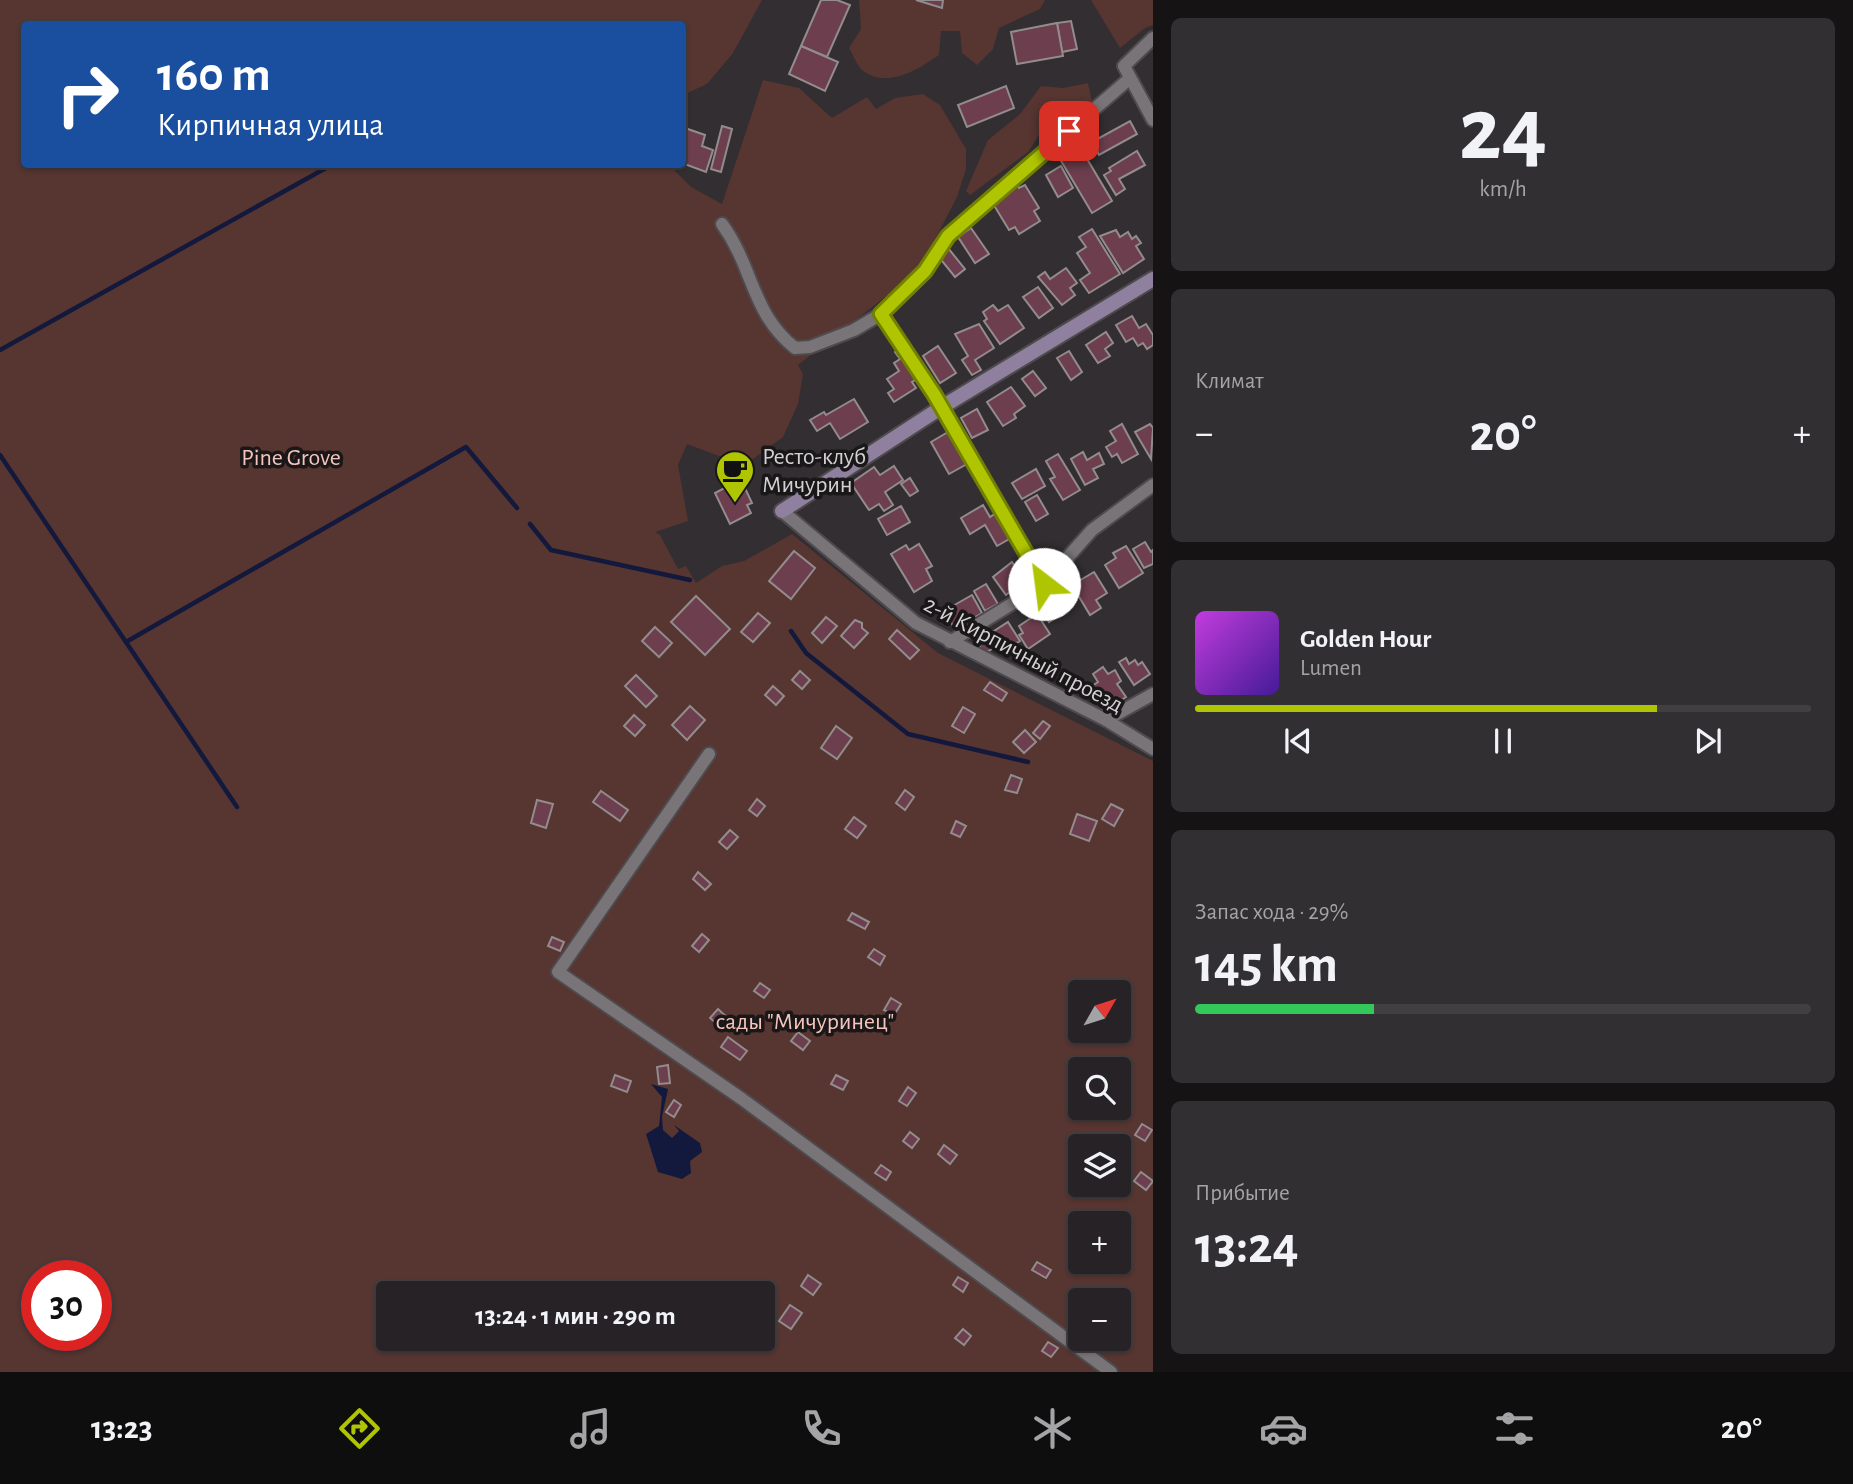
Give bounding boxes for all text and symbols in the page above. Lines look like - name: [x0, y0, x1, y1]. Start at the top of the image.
- icon: right: [42, 49, 133, 140]
- text: 160 m: [157, 51, 271, 100]
- text: 24: [1459, 85, 1547, 176]
- pin: [1039, 101, 1099, 161]
- text: Кирпичная улица: [157, 109, 384, 141]
- icon: arrive: [1050, 112, 1088, 150]
- text: km/h: [1479, 178, 1527, 201]
- text: Климат: [1195, 370, 1264, 393]
- text: 20°: [1470, 408, 1536, 460]
- text: −: [1195, 415, 1213, 453]
- text: +: [1793, 415, 1811, 453]
- place label: Ресто-клуб Мичурин: [762, 445, 866, 497]
- park label: Pine Grove: [241, 446, 341, 470]
- cafe icon: Ресто-клуб Мичурин: [714, 449, 756, 504]
- position arrow: [1007, 547, 1081, 621]
- street label: 2-й Кирпичный проезд: [920, 592, 1127, 718]
- text: Golden Hour: [1300, 626, 1431, 652]
- text: Lumen: [1300, 657, 1362, 680]
- icon: previous: [1279, 722, 1317, 760]
- icon: pause: [1484, 722, 1522, 760]
- icon: next: [1689, 722, 1727, 760]
- text: Запас хода · 29%: [1195, 901, 1349, 924]
- text: 145 km: [1195, 939, 1338, 991]
- north arrow: [1068, 980, 1130, 1043]
- map controls: [1068, 980, 1131, 1351]
- park label: сады "Мичуринец": [716, 1010, 894, 1034]
- button: search: [1068, 1057, 1131, 1120]
- button: layers: [1068, 1134, 1131, 1197]
- text: Прибытие: [1195, 1182, 1290, 1205]
- button: +: [1068, 1211, 1131, 1274]
- text: 13:24: [1195, 1220, 1299, 1272]
- speed limit sign: 30: [21, 1260, 112, 1351]
- button: −: [1068, 1288, 1131, 1351]
- text: 13:24 · 1 мин · 290 m: [475, 1303, 676, 1329]
- icon: directions: [335, 1404, 384, 1453]
- icon: music: [566, 1404, 615, 1453]
- icon: phone: [797, 1404, 846, 1453]
- icon: climate: [1028, 1404, 1077, 1453]
- icon: car: [1259, 1404, 1308, 1453]
- icon: filters: [1490, 1404, 1539, 1453]
- text: 13:23: [91, 1412, 153, 1444]
- text: 20°: [1721, 1412, 1762, 1444]

